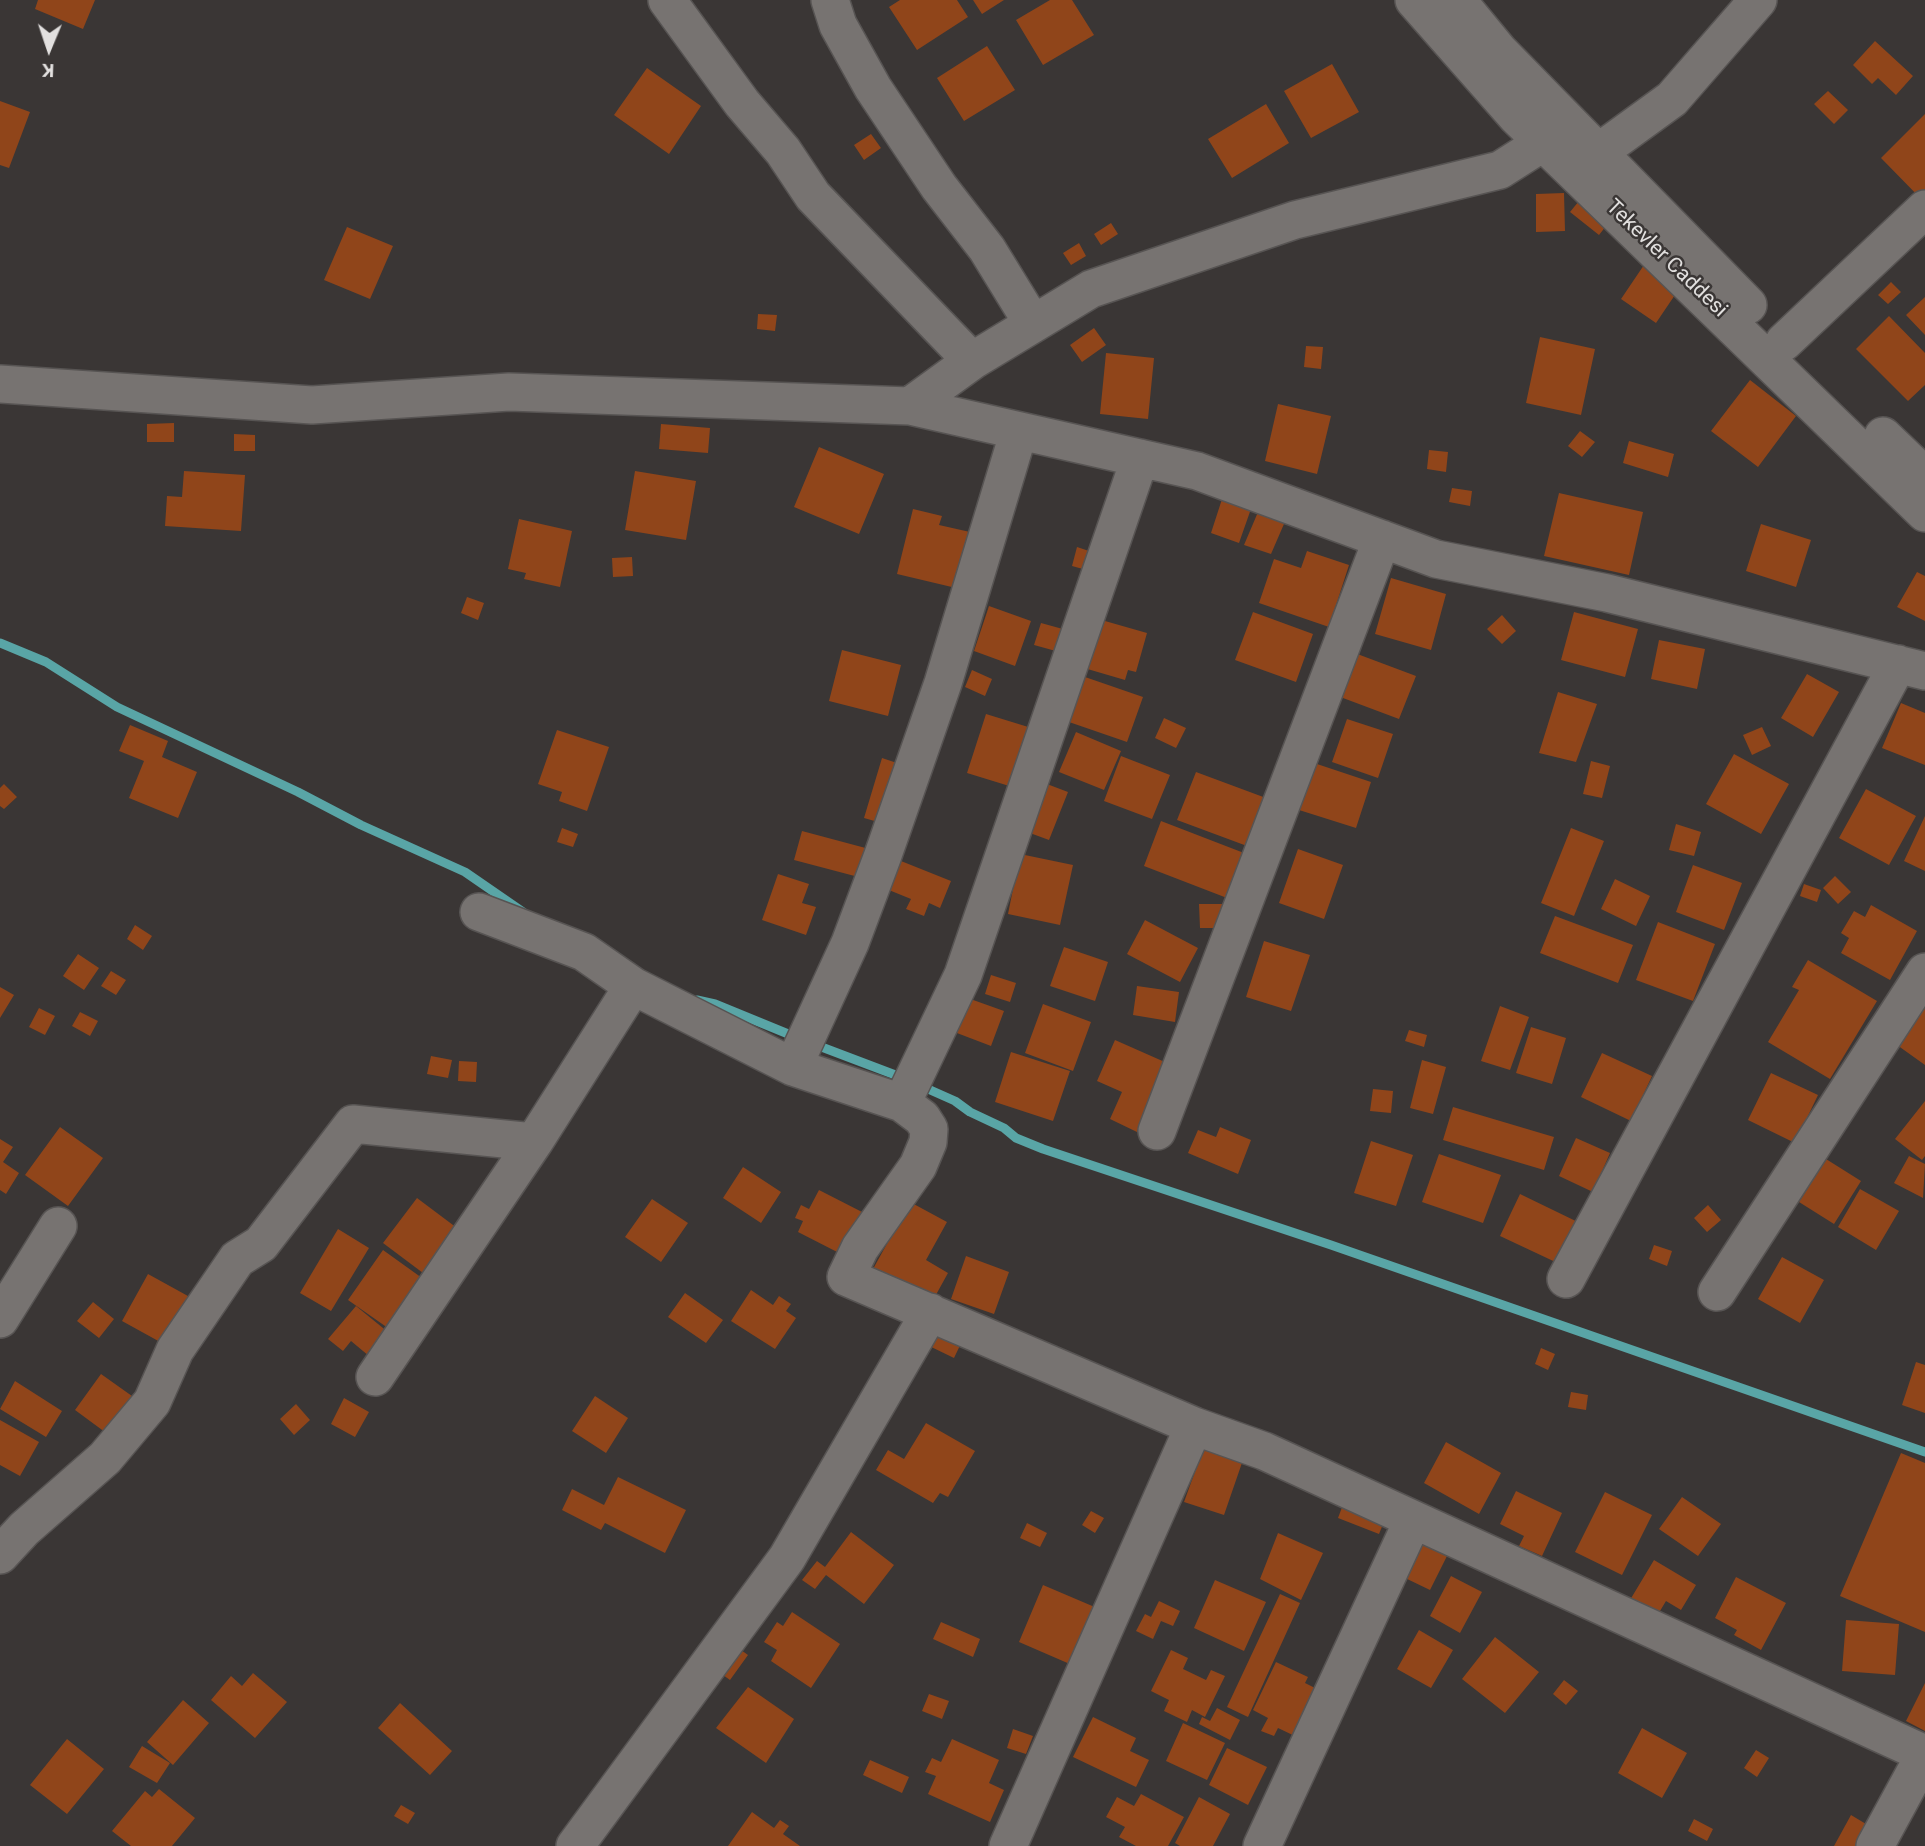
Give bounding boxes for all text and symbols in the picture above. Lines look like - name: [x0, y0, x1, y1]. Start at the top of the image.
- north arrow: [14, 14, 84, 84]
- text: K: [42, 59, 55, 82]
- street label: Tekevler Caddesi: [1600, 195, 1732, 323]

